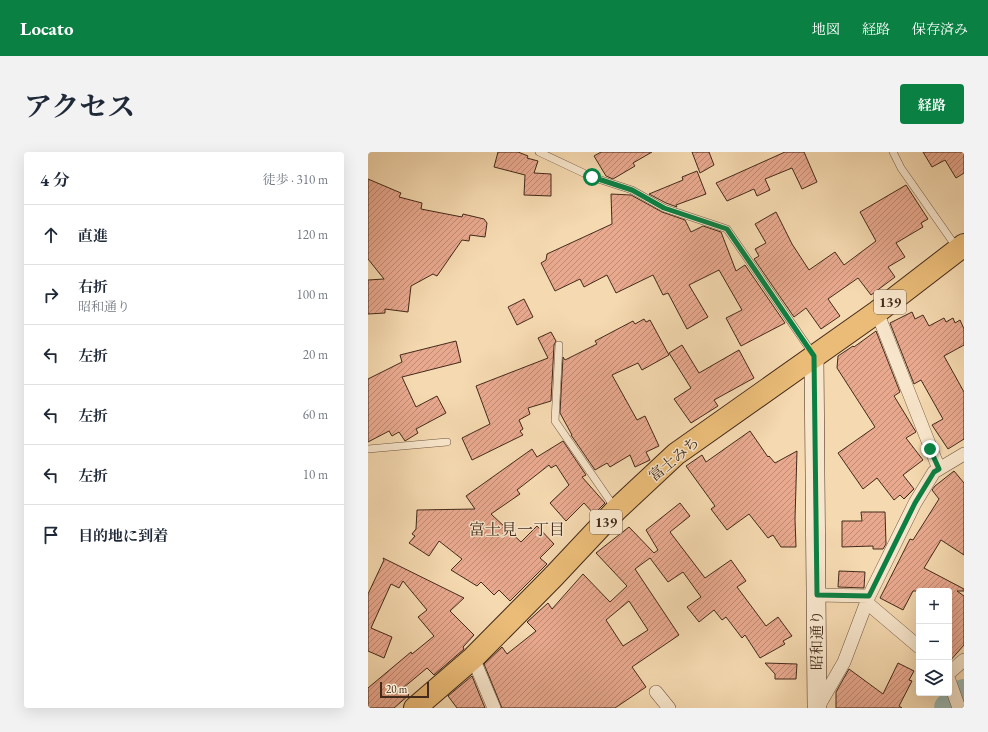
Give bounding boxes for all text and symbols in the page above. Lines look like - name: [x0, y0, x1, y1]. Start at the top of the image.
- text: Locato: [20, 16, 74, 41]
- text: 地図: [812, 20, 840, 38]
- text: 経路: [862, 20, 890, 38]
- text: 保存済み: [912, 20, 968, 38]
- button: 経路: [900, 84, 964, 124]
- text: アクセス: [24, 88, 135, 124]
- route start: [583, 168, 601, 186]
- text: 4 分: [40, 169, 70, 191]
- text: 徒歩 · 310 m: [263, 171, 328, 188]
- icon: ahead: [40, 224, 62, 246]
- text: 直進: [78, 226, 108, 245]
- text: 120 m: [297, 226, 328, 243]
- text: 右折: [78, 277, 108, 296]
- icon: right: [40, 284, 62, 306]
- text: 100 m: [297, 286, 328, 303]
- road number: 139: [874, 290, 906, 314]
- text: 昭和通り: [78, 298, 130, 315]
- icon: left: [40, 344, 62, 366]
- text: 左折: [78, 346, 108, 365]
- text: 20 m: [303, 346, 328, 363]
- icon: left: [40, 404, 62, 426]
- text: 左折: [78, 406, 108, 425]
- text: 60 m: [303, 406, 328, 423]
- street label: 富士みち: [645, 432, 703, 485]
- route end: [921, 440, 939, 458]
- icon: left: [40, 464, 62, 486]
- text: 左折: [78, 466, 108, 485]
- text: 10 m: [303, 466, 328, 483]
- road number: 139: [590, 510, 622, 534]
- district label: 富士見一丁目: [469, 519, 565, 540]
- icon: arrive: [40, 524, 62, 546]
- text: 目的地に到着: [78, 526, 168, 545]
- map controls: [916, 588, 952, 696]
- button: +: [916, 588, 952, 624]
- street label: 昭和通り: [807, 610, 826, 670]
- button: −: [916, 624, 952, 660]
- button: layers: [916, 660, 952, 696]
- scale bar: [380, 680, 429, 699]
- text: 20 m: [386, 682, 407, 696]

